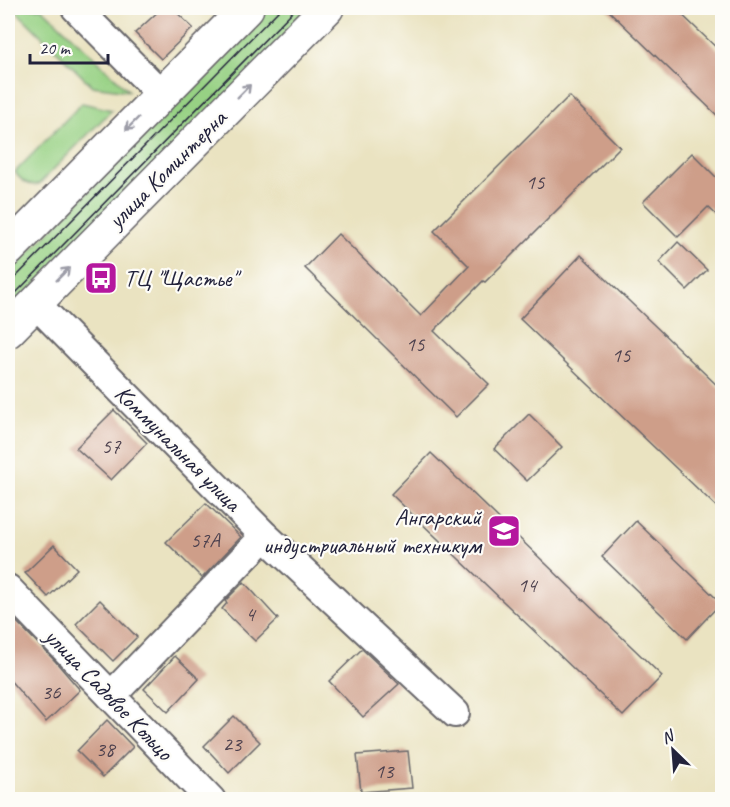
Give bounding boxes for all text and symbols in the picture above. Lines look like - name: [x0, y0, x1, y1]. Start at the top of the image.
- scale bar: [30, 27, 108, 65]
- text: 20 m: [39, 37, 72, 59]
- one-way arrow: [237, 83, 252, 98]
- street label: улица Коминтерна: [100, 102, 234, 236]
- one-way arrow: [124, 116, 139, 131]
- house number: 15: [526, 169, 546, 195]
- bus stop icon: ТЦ "Щастье": [83, 260, 119, 296]
- place label: ТЦ "Щастье": [124, 263, 242, 293]
- one-way arrow: [55, 267, 70, 282]
- house number: 15: [406, 331, 426, 357]
- house number: 15: [612, 342, 632, 368]
- street label: Коммунальная улица: [108, 378, 249, 519]
- house number: 57: [102, 433, 122, 459]
- place label: Ангарский индустриальный техникум: [263, 502, 483, 560]
- school or university icon: Ангарский индустриальный техникум: [486, 513, 522, 549]
- house number: 57А: [190, 527, 221, 553]
- house number: 14: [518, 572, 539, 598]
- house number: 4: [245, 601, 257, 627]
- street label: улица Садовое Кольцо: [37, 620, 181, 768]
- house number: 36: [42, 679, 61, 705]
- north arrow: [643, 720, 703, 780]
- text: N: [658, 725, 679, 748]
- house number: 23: [223, 731, 243, 757]
- house number: 38: [96, 736, 117, 762]
- house number: 13: [375, 758, 395, 784]

